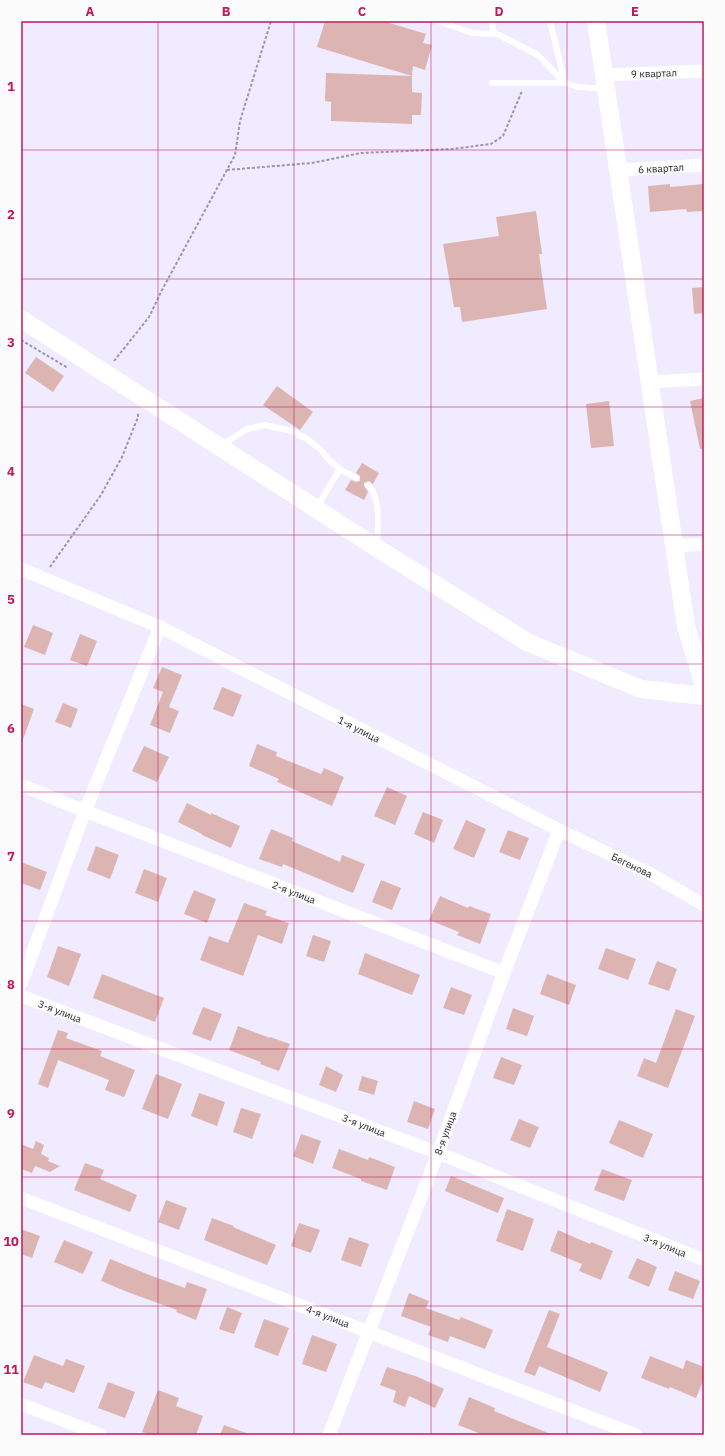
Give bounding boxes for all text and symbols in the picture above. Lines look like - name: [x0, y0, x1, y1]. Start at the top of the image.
- text: A: [86, 3, 95, 20]
- text: B: [222, 3, 231, 20]
- text: C: [358, 3, 367, 20]
- text: D: [494, 3, 504, 20]
- text: E: [631, 3, 639, 20]
- street label: 9 квартал: [631, 66, 677, 81]
- text: 1: [7, 78, 15, 95]
- street label: 6 квартал: [638, 161, 684, 176]
- text: 2: [7, 206, 15, 223]
- text: 3: [7, 334, 15, 351]
- text: 4: [7, 463, 15, 480]
- text: 5: [7, 591, 15, 608]
- street label: 1-я улица: [336, 713, 383, 746]
- text: 6: [7, 720, 15, 737]
- text: 7: [7, 848, 15, 865]
- street label: Бегенова: [609, 850, 655, 881]
- street label: 2-я улица: [270, 878, 318, 907]
- text: 8: [7, 976, 15, 993]
- street label: 3-я улица: [36, 997, 84, 1026]
- text: 9: [7, 1105, 15, 1122]
- street label: 8-я улица: [432, 1109, 460, 1157]
- street label: 3-я улица: [340, 1111, 388, 1140]
- street label: 3-я улица: [641, 1231, 689, 1260]
- text: 10: [3, 1233, 19, 1250]
- street label: 4-я улица: [304, 1302, 352, 1331]
- text: 11: [3, 1361, 19, 1378]

